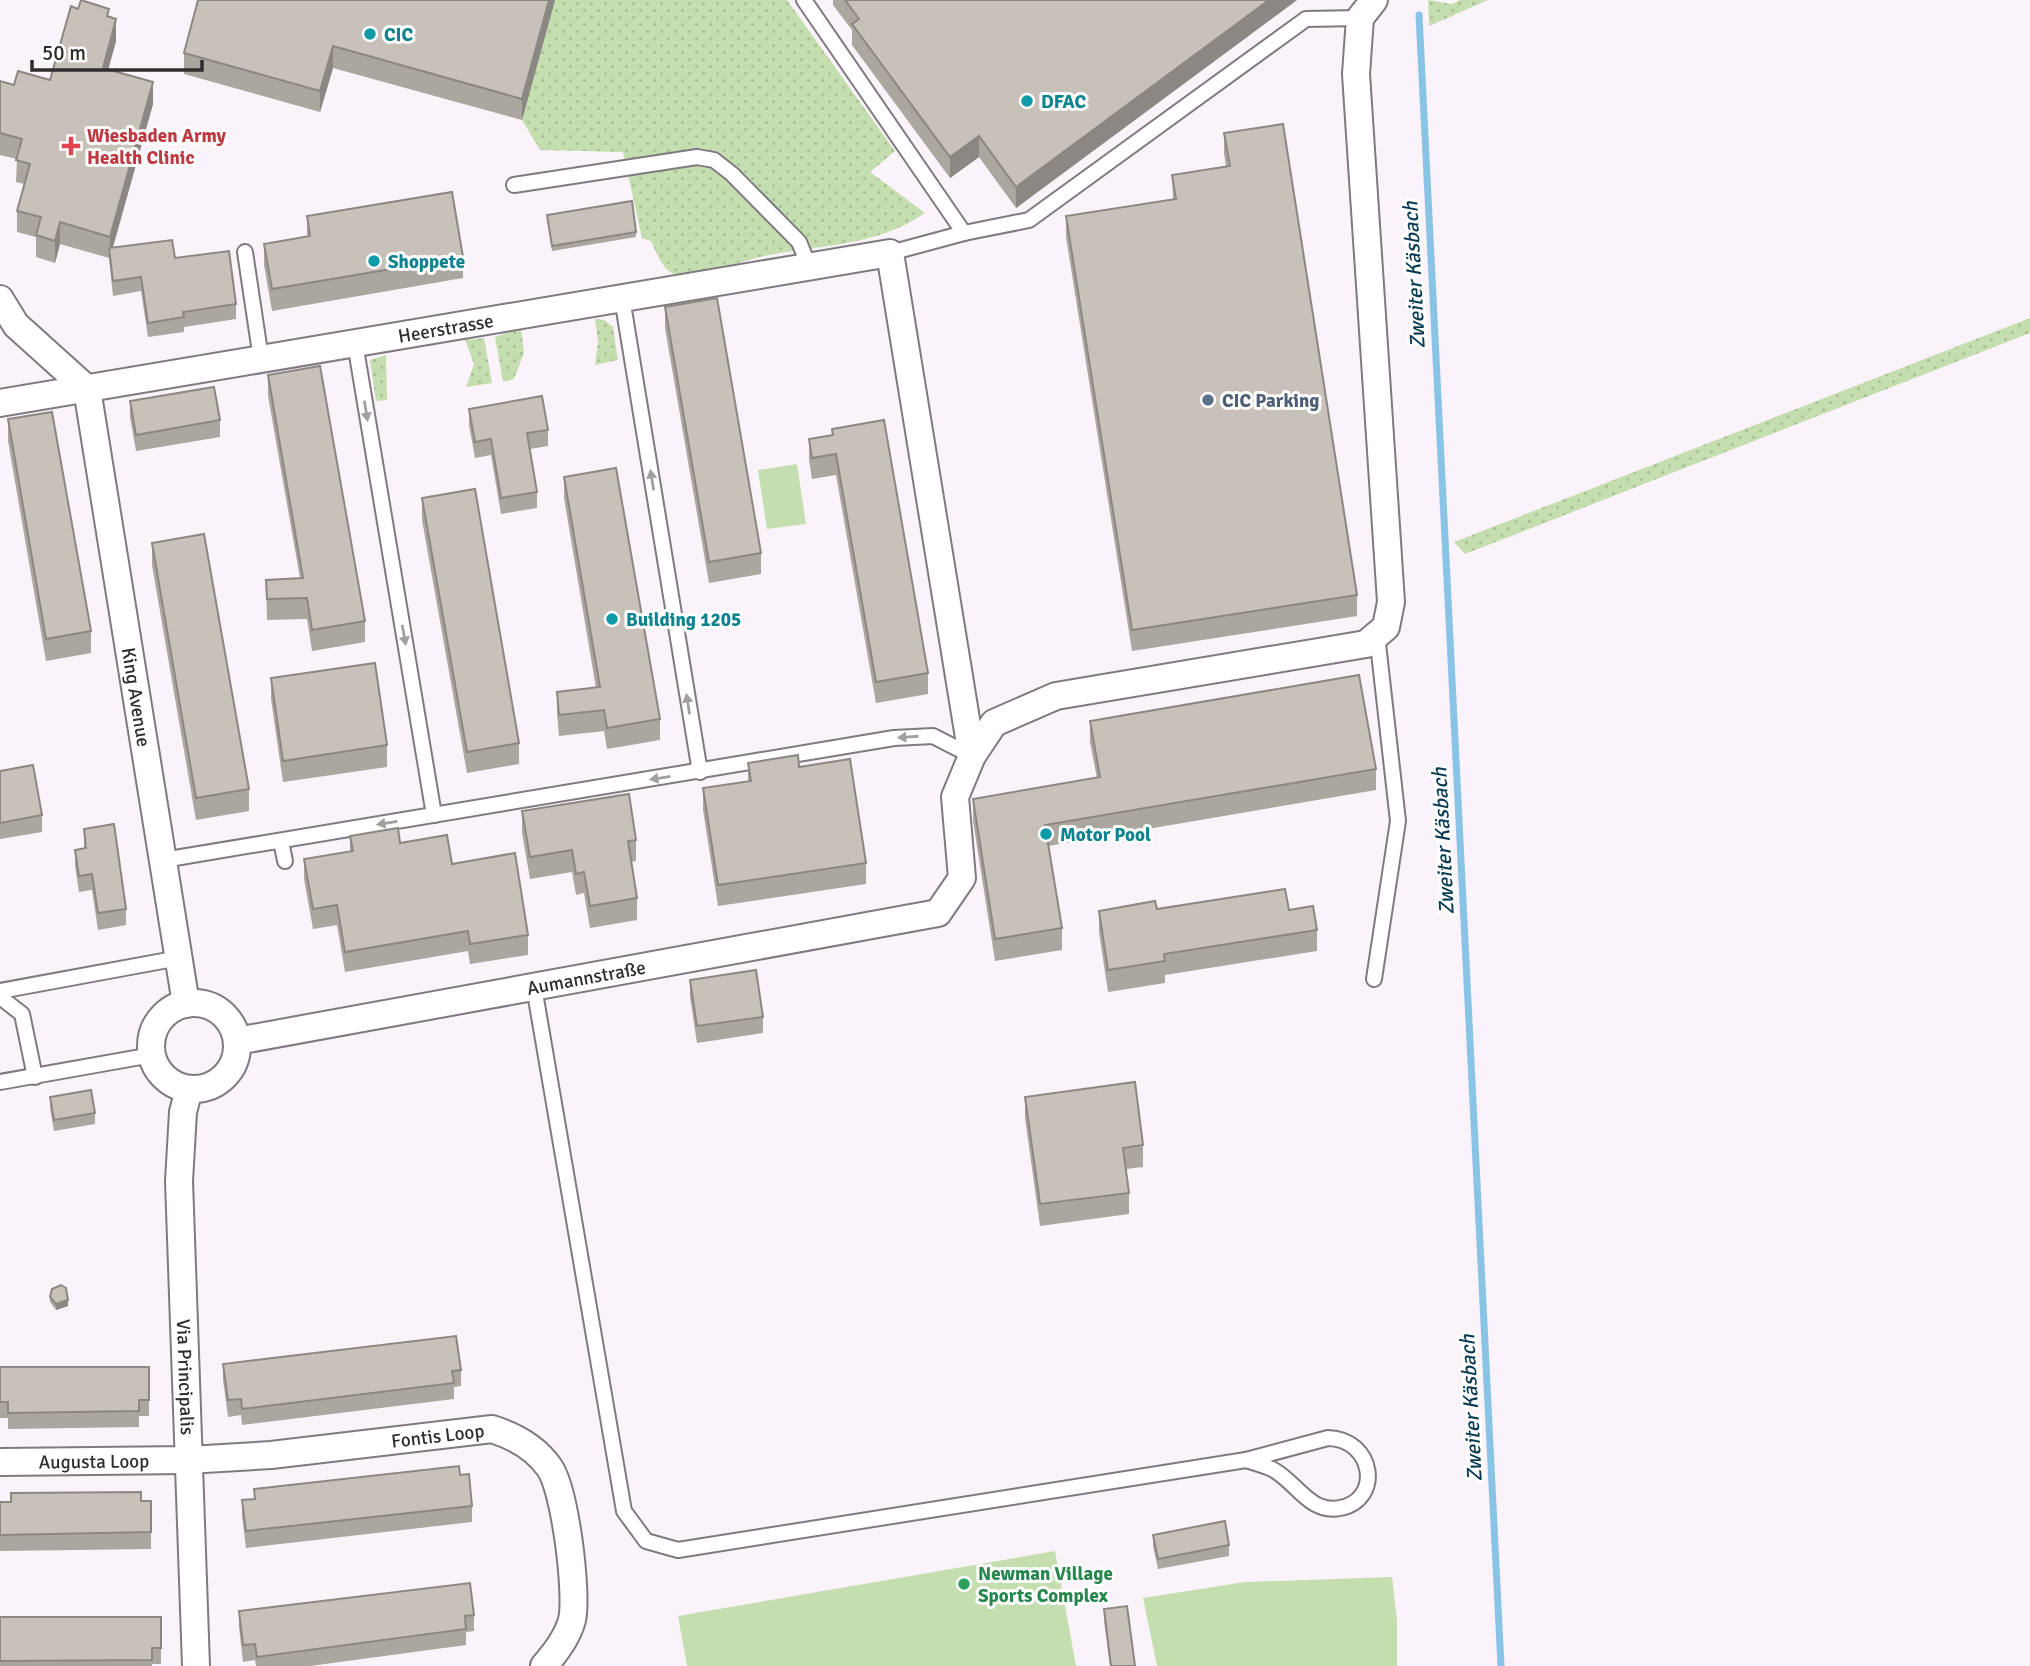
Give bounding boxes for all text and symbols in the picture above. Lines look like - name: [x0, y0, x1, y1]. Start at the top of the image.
- place label: CIC: [384, 23, 414, 47]
- marker: CIC: [362, 26, 378, 42]
- scale bar: [32, 28, 201, 72]
- text: 50 m: [42, 40, 86, 66]
- place label: DFAC: [1041, 90, 1087, 114]
- marker: DFAC: [1019, 93, 1035, 109]
- place label: Wiesbaden Army Health Clinic: [87, 124, 227, 170]
- marker: Wiesbaden Army Health Clinic: [61, 136, 81, 156]
- water label: Zweiter Käsbach: [1397, 200, 1431, 349]
- place label: Shoppete: [388, 250, 465, 274]
- marker: Shoppete: [366, 253, 382, 269]
- street label: Heerstrasse: [396, 309, 495, 349]
- place label: CIC Parking: [1222, 389, 1319, 413]
- marker: CIC Parking: [1200, 392, 1216, 408]
- one-way arrow: [361, 400, 372, 422]
- one-way arrow: [646, 469, 657, 491]
- place label: Building 1205: [626, 608, 741, 632]
- marker: Building 1205: [604, 611, 620, 627]
- one-way arrow: [399, 624, 410, 646]
- street label: King Avenue: [116, 646, 155, 749]
- one-way arrow: [683, 693, 694, 715]
- one-way arrow: [897, 732, 919, 743]
- water label: Zweiter Käsbach: [1426, 766, 1460, 915]
- one-way arrow: [649, 773, 671, 784]
- one-way arrow: [376, 818, 398, 829]
- place label: Motor Pool: [1060, 823, 1151, 847]
- marker: Motor Pool: [1038, 826, 1054, 842]
- street label: Aumannstraße: [525, 956, 648, 1001]
- street label: Via Principalis: [171, 1319, 199, 1436]
- water label: Zweiter Käsbach: [1454, 1333, 1488, 1482]
- street label: Fontis Loop: [390, 1419, 486, 1454]
- street label: Augusta Loop: [39, 1449, 149, 1475]
- place label: Newman Village Sports Complex: [978, 1562, 1113, 1608]
- marker: Newman Village Sports Complex: [956, 1576, 972, 1592]

